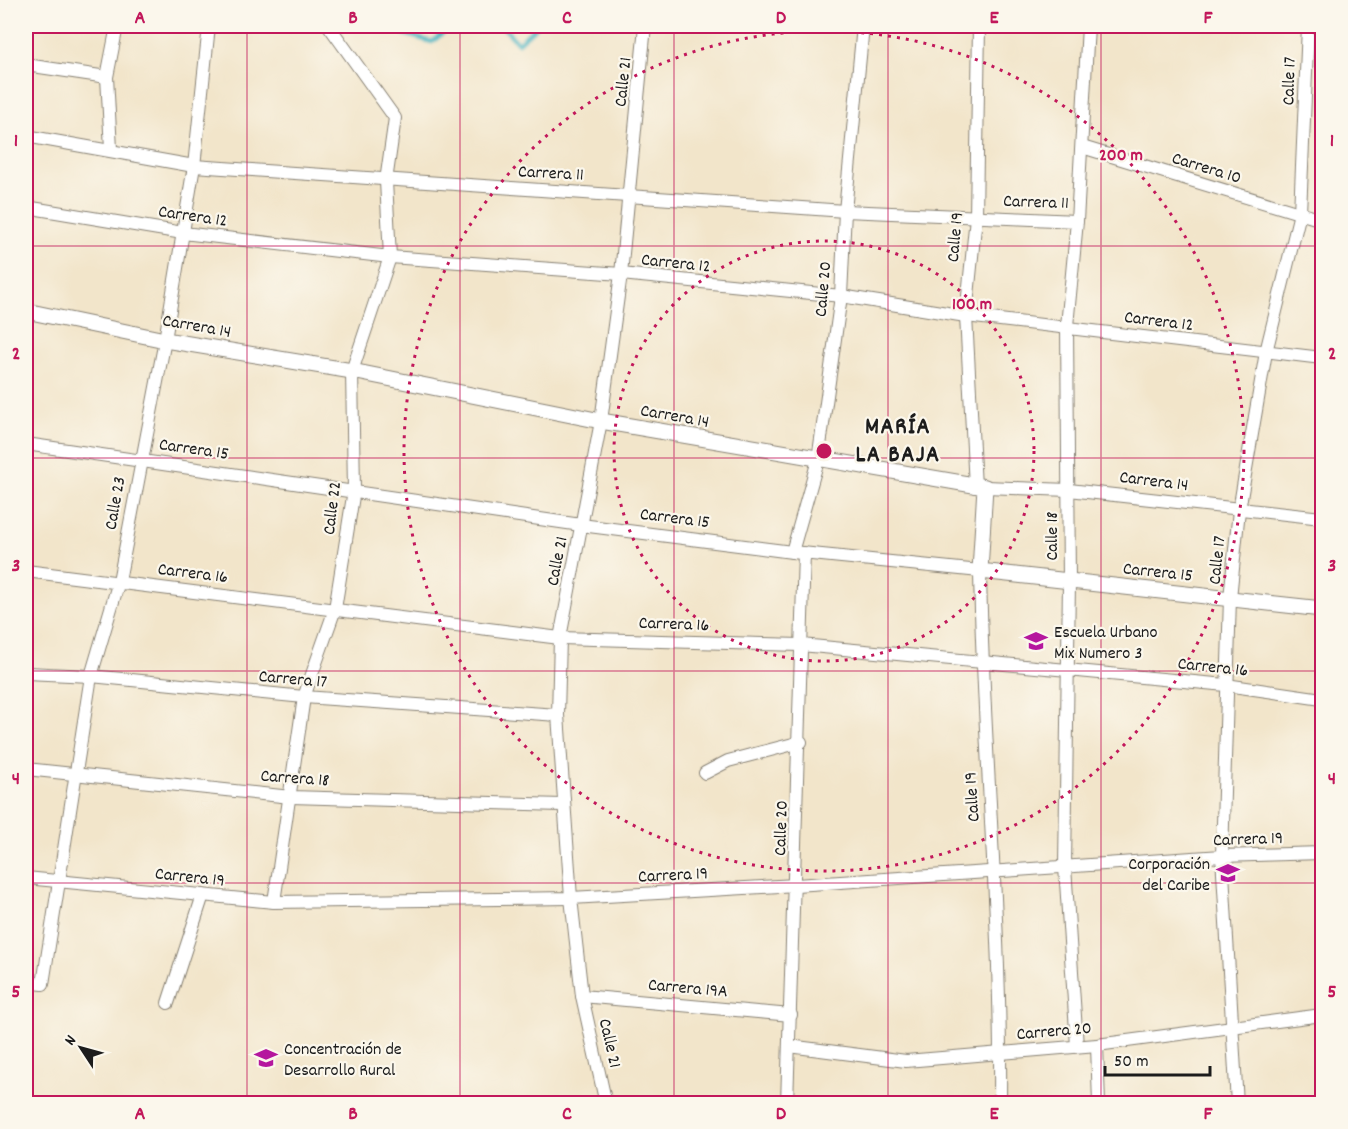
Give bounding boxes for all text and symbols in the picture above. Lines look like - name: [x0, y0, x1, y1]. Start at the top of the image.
- text: A: [135, 5, 146, 33]
- text: B: [348, 5, 358, 33]
- text: C: [562, 5, 572, 33]
- text: D: [776, 5, 787, 33]
- text: E: [989, 5, 999, 33]
- text: F: [1204, 5, 1214, 33]
- street label: Calle 21: [609, 56, 640, 108]
- street label: Calle 17: [1277, 56, 1304, 106]
- text: 1: [14, 128, 18, 156]
- text: 1: [1330, 128, 1334, 156]
- text: 200 m: [1099, 144, 1143, 169]
- street label: Carrera 10: [1168, 147, 1244, 192]
- street label: Carrera 11: [517, 160, 584, 189]
- street label: Carrera 11: [1003, 190, 1069, 217]
- street label: Carrera 12: [156, 200, 229, 235]
- street label: Calle 19: [942, 211, 971, 263]
- street label: Carrera 12: [640, 248, 712, 281]
- street label: Calle 20: [810, 260, 839, 318]
- text: 100 m: [952, 293, 992, 318]
- street label: Carrera 12: [1123, 306, 1195, 339]
- street label: Carrera 14: [160, 309, 233, 346]
- text: 2: [12, 341, 20, 369]
- text: 2: [1328, 341, 1336, 369]
- street label: Carrera 14: [638, 399, 711, 436]
- district label: MARÍA LA BAJA: [855, 411, 941, 473]
- street label: Carrera 15: [157, 433, 230, 468]
- centre of rings: [814, 441, 834, 461]
- street label: Carrera 14: [1118, 466, 1190, 499]
- street label: Calle 23: [99, 475, 133, 532]
- street label: Calle 22: [318, 480, 349, 536]
- street label: Carrera 15: [638, 503, 711, 536]
- street label: Calle 18: [1041, 511, 1066, 561]
- street label: Calle 21: [541, 535, 575, 588]
- street label: Calle 17: [1204, 535, 1233, 586]
- text: 3: [12, 553, 20, 581]
- text: 3: [1328, 553, 1336, 581]
- street label: Carrera 15: [1122, 557, 1194, 590]
- street label: Carrera 16: [156, 558, 229, 591]
- street label: Carrera 16: [638, 612, 710, 639]
- place label: Escuela Urbano Mix Numero 3: [1054, 621, 1157, 667]
- school or university icon: Escuela Urbano Mix Numero 3: [1023, 628, 1049, 654]
- street label: Carrera 16: [1176, 652, 1249, 685]
- street label: Carrera 17: [257, 665, 328, 696]
- street label: Carrera 18: [260, 765, 330, 794]
- text: 4: [12, 766, 20, 794]
- text: 4: [1328, 766, 1336, 794]
- street label: Calle 19: [959, 771, 988, 823]
- street label: Calle 20: [769, 800, 796, 856]
- street label: Carrera 19: [1213, 827, 1284, 854]
- place label: Corporación del Caribe: [1128, 853, 1210, 899]
- school or university icon: Corporación del Caribe: [1215, 860, 1241, 886]
- street label: Carrera 19: [154, 862, 226, 895]
- street label: Carrera 19: [638, 862, 709, 891]
- street label: Carrera 19A: [647, 974, 729, 1005]
- text: 5: [11, 979, 21, 1007]
- text: 5: [1327, 979, 1337, 1007]
- street label: Calle 21: [591, 1017, 626, 1071]
- street label: Carrera 20: [1016, 1017, 1093, 1048]
- north arrow: [51, 1018, 111, 1078]
- text: N: [59, 1031, 83, 1051]
- place label: Concentración de Desarrollo Rural: [284, 1038, 402, 1084]
- scale bar: [1105, 1039, 1210, 1077]
- school or university icon: Concentración de Desarrollo Rural: [253, 1045, 279, 1071]
- text: 50 m: [1114, 1050, 1149, 1075]
- text: A: [135, 1101, 146, 1129]
- text: B: [348, 1101, 358, 1129]
- text: C: [562, 1101, 572, 1129]
- text: D: [776, 1101, 787, 1129]
- text: E: [989, 1101, 999, 1129]
- text: F: [1204, 1101, 1214, 1129]

